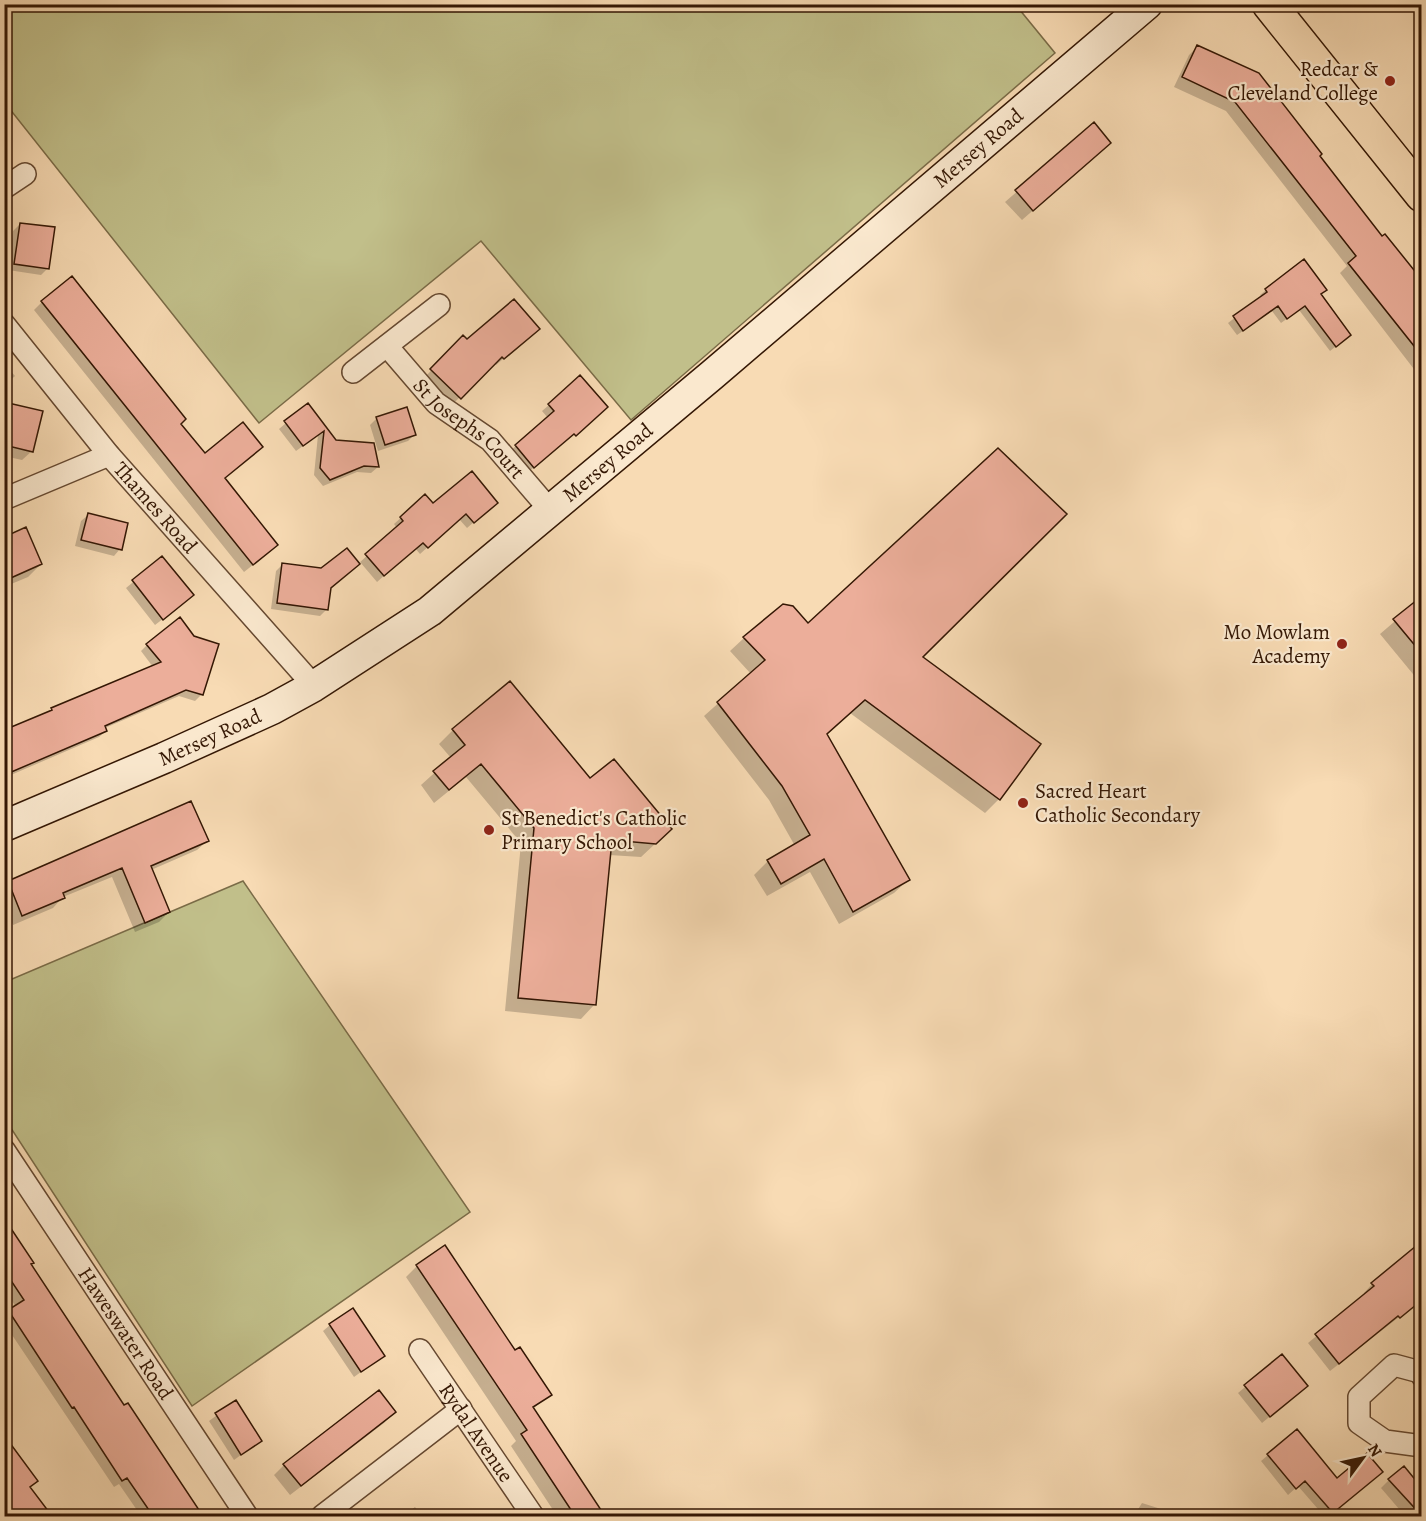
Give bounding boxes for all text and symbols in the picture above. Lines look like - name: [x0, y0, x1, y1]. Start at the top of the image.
- place label: Redcar & Cleveland College: [1227, 55, 1378, 107]
- marker: Redcar & Cleveland College: [1383, 74, 1397, 88]
- street label: Mersey Road: [927, 101, 1030, 194]
- street label: St Josephs Court: [407, 372, 531, 485]
- street label: Mersey Road: [556, 416, 659, 508]
- street label: Thames Road: [107, 456, 204, 560]
- place label: Mo Mowlam Academy: [1223, 618, 1331, 670]
- marker: Mo Mowlam Academy: [1335, 637, 1349, 651]
- street label: Mersey Road: [154, 702, 266, 773]
- place label: Sacred Heart Catholic Secondary: [1035, 777, 1201, 829]
- marker: Sacred Heart Catholic Secondary: [1016, 796, 1030, 810]
- place label: St Benedict's Catholic Primary School: [501, 804, 687, 856]
- marker: St Benedict's Catholic Primary School: [482, 823, 496, 837]
- street label: Haweswater Road: [71, 1261, 180, 1406]
- street label: Rydal Avenue: [433, 1377, 520, 1488]
- north arrow: [1333, 1428, 1393, 1488]
- text: N: [1362, 1439, 1387, 1462]

